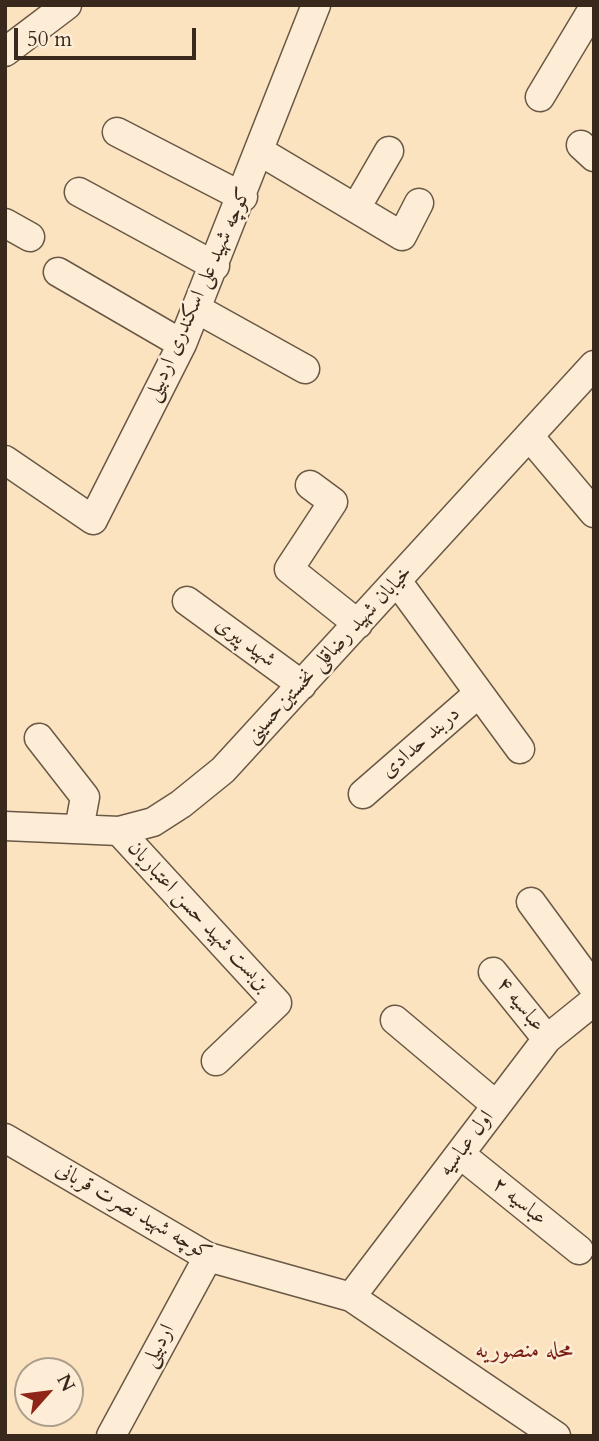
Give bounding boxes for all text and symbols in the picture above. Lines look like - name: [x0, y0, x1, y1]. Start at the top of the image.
- scale bar: [18, 14, 200, 58]
- text: 50 m: [27, 25, 72, 54]
- street label: کوچه شهید علی اسکندری اردبیلی: [140, 184, 258, 406]
- street label: خیابان شهید رضاقلی نخستین‌حسینی: [240, 561, 418, 749]
- street label: شهید پیری: [210, 612, 280, 674]
- street label: دربند حدادی: [376, 702, 466, 784]
- street label: بن‌بست شهید حسن اعتباریان: [121, 836, 275, 998]
- street label: عباسیه ۴: [490, 973, 550, 1037]
- street label: اول عباسیه: [434, 1106, 500, 1182]
- street label: کوچه شهید نصرت قربانی: [51, 1157, 215, 1267]
- street label: عباسیه ۲: [487, 1172, 551, 1232]
- street label: اردبیلی: [137, 1320, 181, 1372]
- district label: محله منصوریه: [475, 1338, 573, 1366]
- north arrow: [14, 1357, 84, 1427]
- text: N: [50, 1370, 81, 1396]

